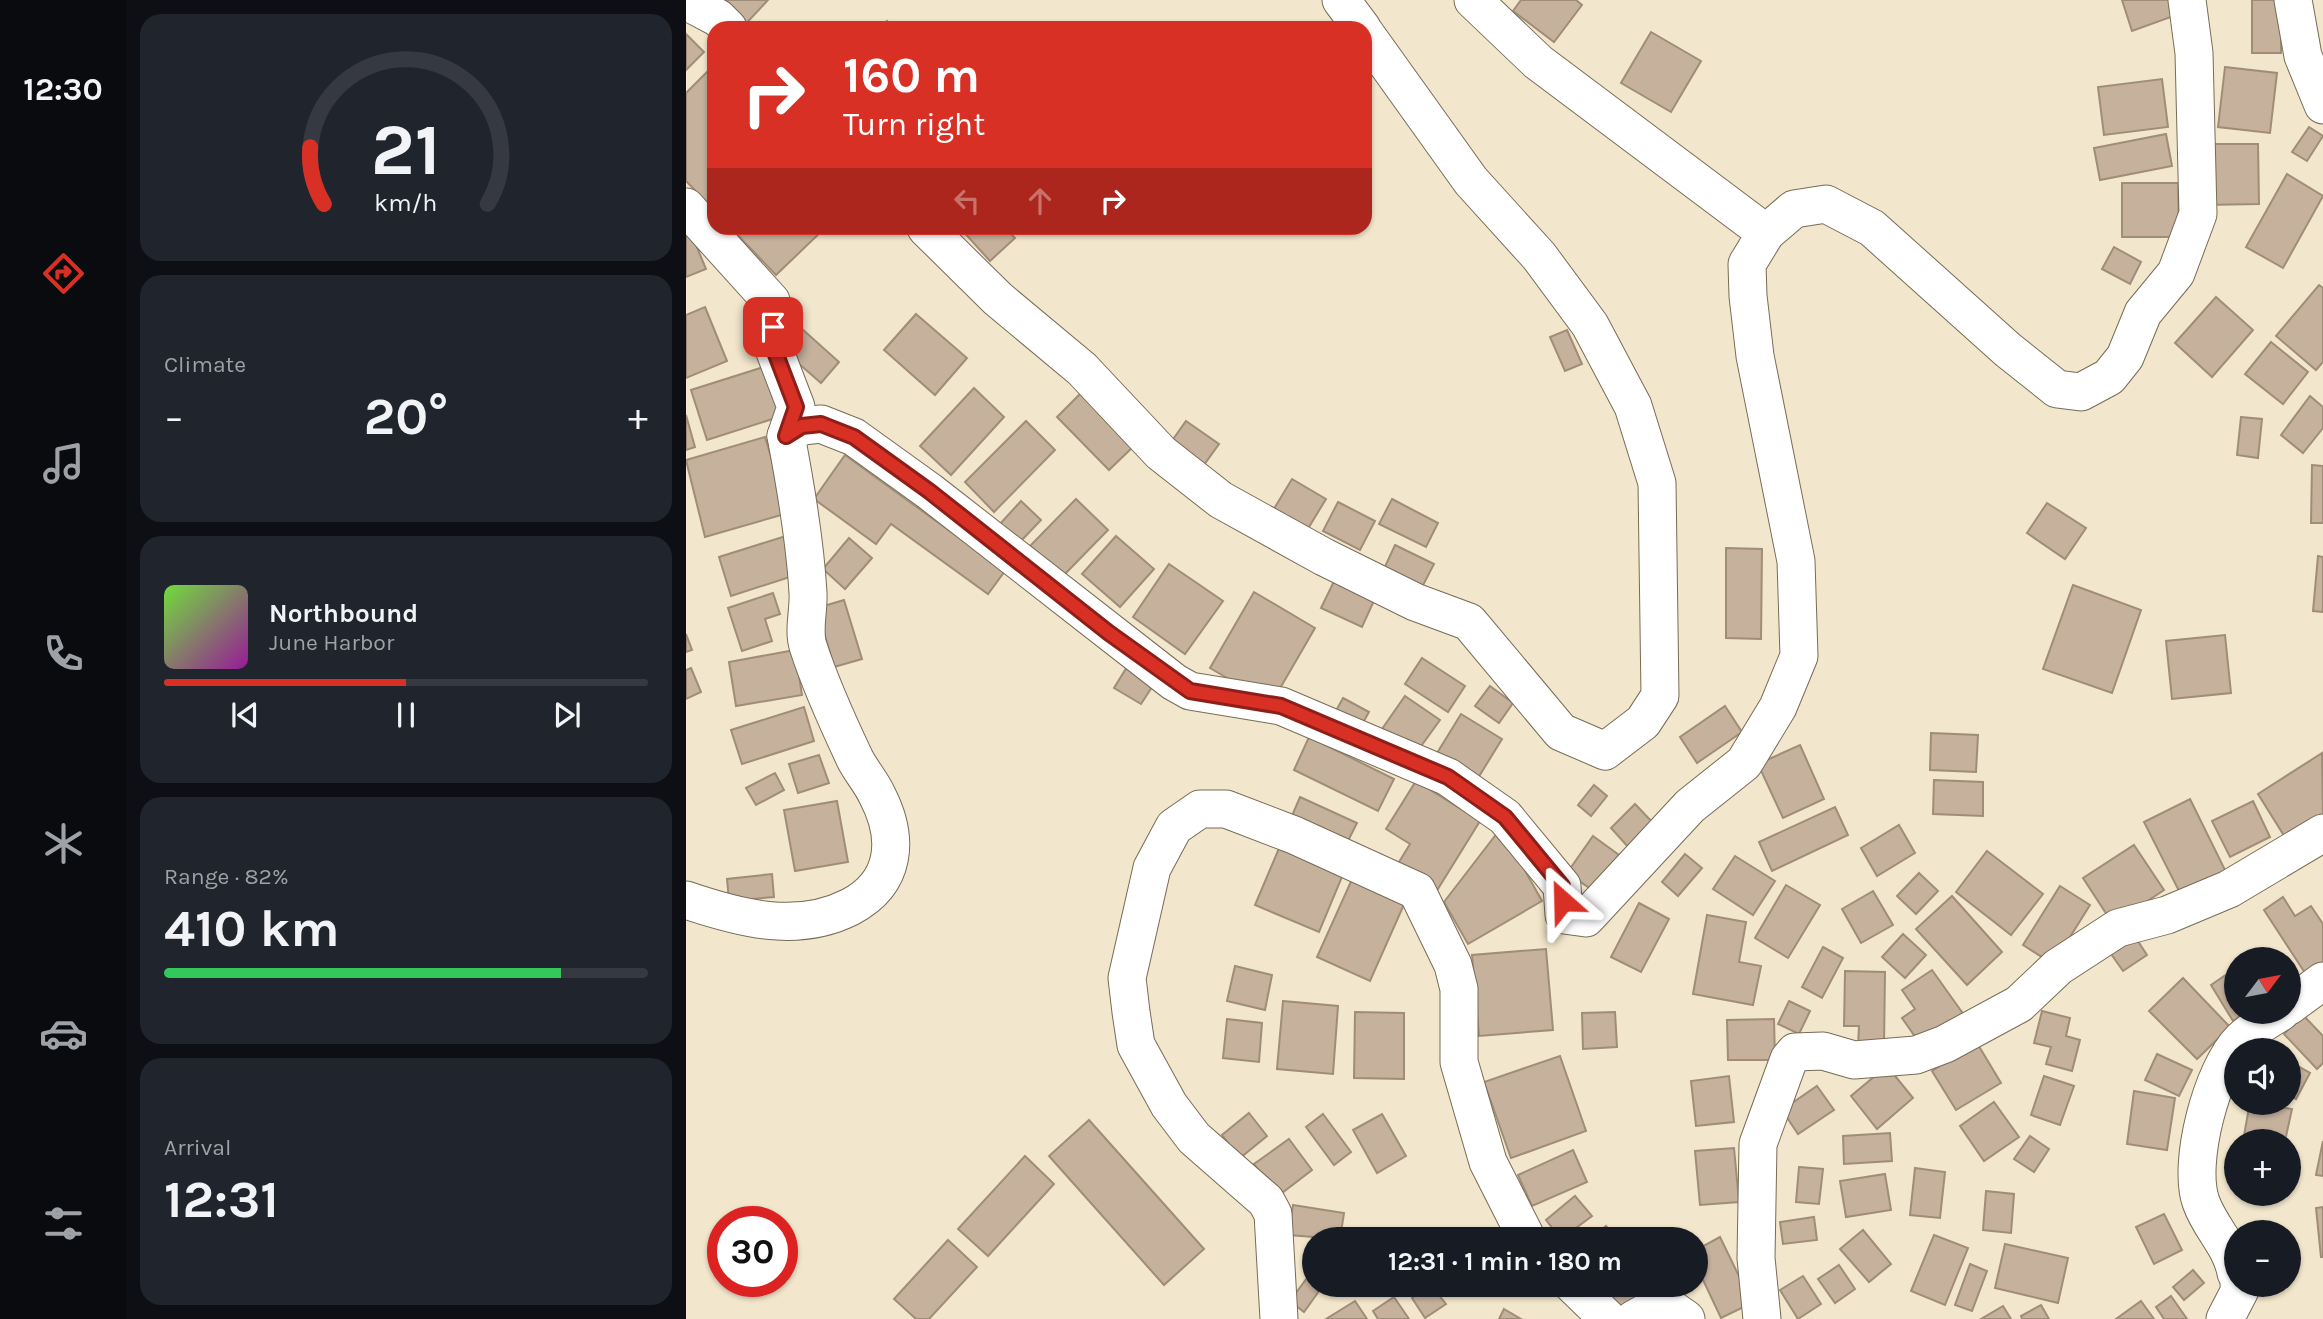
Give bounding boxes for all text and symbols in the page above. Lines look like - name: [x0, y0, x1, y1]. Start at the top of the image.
- text: 160 m: [843, 47, 980, 104]
- icon: right: [728, 49, 819, 140]
- text: 12:30: [23, 71, 103, 108]
- text: Turn right: [843, 106, 985, 143]
- text: 21: [371, 107, 441, 192]
- icon: left: [948, 182, 986, 220]
- icon: ahead: [1021, 182, 1059, 220]
- icon: right: [1094, 182, 1132, 220]
- text: km/h: [374, 187, 438, 216]
- icon: directions: [39, 249, 88, 298]
- pin: [743, 297, 803, 357]
- icon: arrive: [754, 308, 792, 346]
- text: Climate: [164, 351, 246, 378]
- text: 20°: [364, 386, 448, 447]
- text: −: [164, 395, 184, 440]
- text: +: [628, 395, 648, 440]
- icon: music: [39, 439, 88, 488]
- text: Northbound: [269, 598, 418, 629]
- icon: phone: [39, 629, 88, 678]
- text: June Harbor: [269, 629, 394, 656]
- icon: previous: [226, 696, 264, 734]
- icon: pause: [387, 696, 425, 734]
- icon: next: [548, 696, 586, 734]
- icon: climate: [39, 819, 88, 868]
- text: Range · 82%: [164, 863, 289, 890]
- position arrow: [1526, 864, 1600, 938]
- text: 410 km: [164, 898, 340, 959]
- north arrow: [2224, 947, 2301, 1024]
- map controls: [2224, 947, 2301, 1297]
- icon: car: [39, 1009, 88, 1058]
- button: sound: [2224, 1038, 2301, 1115]
- button: +: [2224, 1129, 2301, 1206]
- text: Arrival: [164, 1134, 231, 1161]
- text: 12:31: [164, 1169, 279, 1230]
- icon: filters: [39, 1199, 88, 1248]
- speed limit sign: 30: [707, 1206, 798, 1297]
- button: −: [2224, 1220, 2301, 1297]
- text: 12:31 · 1 min · 180 m: [1388, 1246, 1622, 1277]

